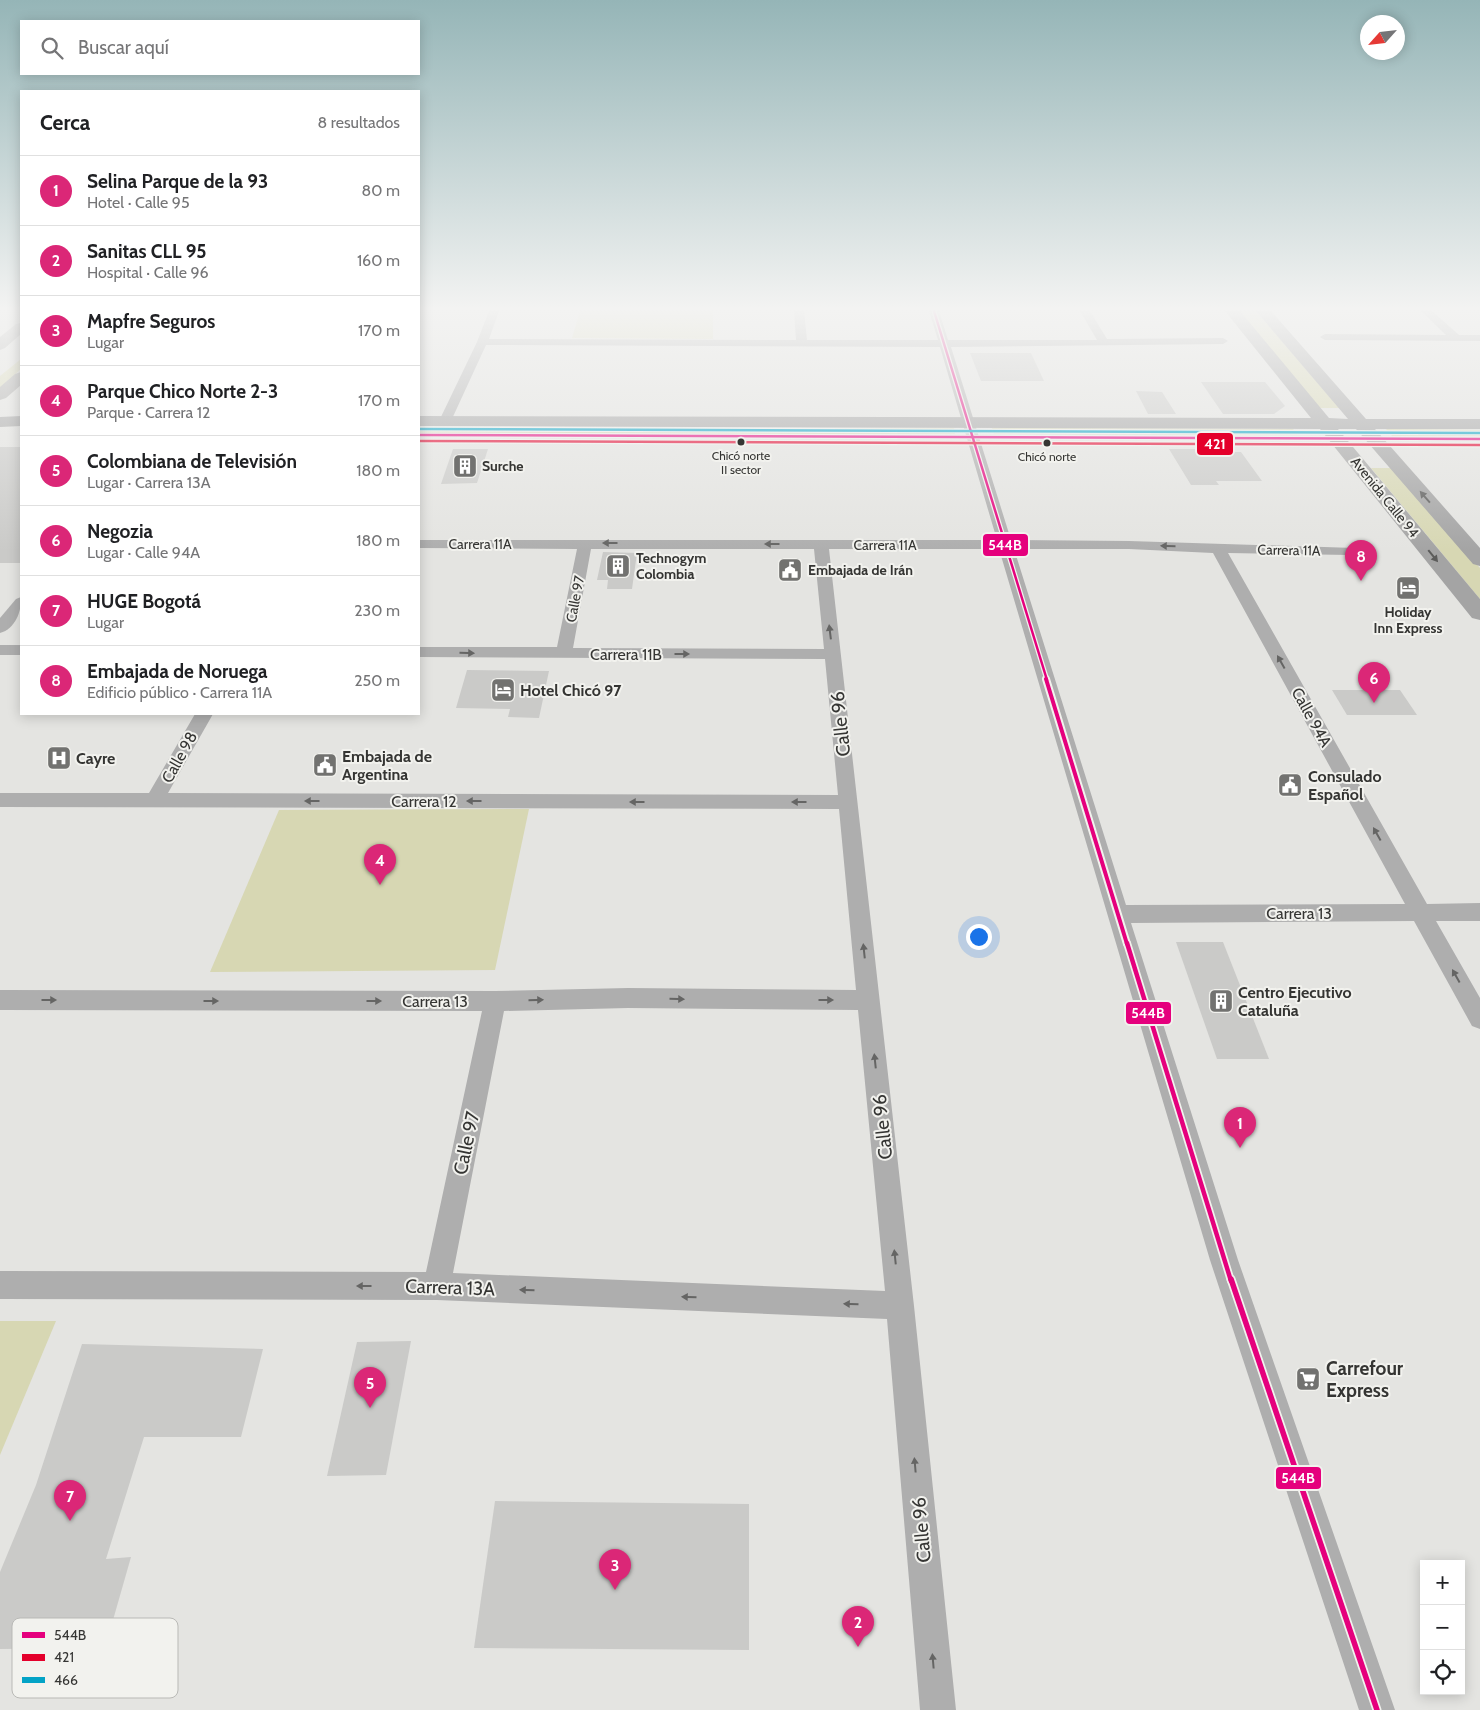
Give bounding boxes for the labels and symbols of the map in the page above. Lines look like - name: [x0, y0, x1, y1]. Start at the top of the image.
- north arrow: [1360, 15, 1405, 60]
- line badge: 421: [1196, 432, 1234, 456]
- text: 421: [1204, 435, 1226, 453]
- marker: Chicó norte II sector: [736, 437, 746, 447]
- marker: Chicó norte: [1042, 438, 1052, 448]
- place label: Chicó norte II sector: [712, 448, 770, 477]
- place label: Chicó norte: [1018, 449, 1076, 464]
- building icon: Surche: [452, 453, 478, 479]
- street label: Avenida Calle 94: [1347, 453, 1423, 541]
- place label: Surche: [482, 457, 524, 475]
- one-way arrow: [1419, 492, 1431, 504]
- line badge: 544B: [982, 533, 1029, 557]
- street label: Carrera 11A: [448, 535, 512, 553]
- street label: Carrera 11A: [853, 536, 917, 554]
- text: 544B: [988, 536, 1022, 554]
- one-way arrow: [602, 539, 618, 547]
- one-way arrow: [764, 540, 780, 548]
- street label: Carrera 11A: [1257, 540, 1321, 560]
- pin: 8: [1345, 540, 1377, 581]
- one-way arrow: [1160, 542, 1176, 550]
- place label: Technogym Colombia: [636, 549, 706, 583]
- one-way arrow: [1428, 549, 1439, 562]
- building icon: Technogym Colombia: [605, 553, 631, 579]
- public building icon: Embajada de Irán: [777, 557, 803, 583]
- place label: Embajada de Irán: [808, 561, 913, 579]
- street label: Calle 97: [562, 574, 588, 624]
- hotel icon: Holiday Inn Express: [1395, 575, 1421, 601]
- place label: Holiday Inn Express: [1374, 603, 1442, 637]
- one-way arrow: [826, 624, 834, 640]
- street label: Carrera 11B: [590, 645, 662, 664]
- one-way arrow: [460, 649, 476, 657]
- one-way arrow: [675, 650, 691, 658]
- one-way arrow: [1276, 655, 1285, 668]
- pin: 6: [1358, 662, 1390, 703]
- hotel icon: Hotel Chicó 97: [490, 677, 516, 703]
- place label: Hotel Chicó 97: [520, 681, 622, 700]
- street label: Calle 94A: [1287, 684, 1336, 750]
- street label: Calle 96: [826, 690, 855, 758]
- street label: Calle 98: [158, 728, 201, 786]
- hospital icon: Cayre: [46, 745, 72, 771]
- place label: Embajada de Argentina: [342, 747, 432, 784]
- place label: Cayre: [76, 749, 115, 768]
- public building icon: Embajada de Argentina: [312, 752, 338, 778]
- place label: Consulado Español: [1308, 767, 1382, 804]
- public building icon: Consulado Español: [1277, 772, 1303, 798]
- street label: Carrera 12: [391, 792, 457, 811]
- one-way arrow: [303, 797, 319, 805]
- one-way arrow: [466, 797, 482, 805]
- one-way arrow: [628, 798, 644, 806]
- one-way arrow: [791, 798, 807, 806]
- one-way arrow: [1373, 827, 1381, 842]
- pin: 4: [364, 844, 396, 885]
- street label: Carrera 13: [1266, 904, 1332, 923]
- your location: [966, 924, 992, 950]
- one-way arrow: [860, 943, 868, 959]
- one-way arrow: [1452, 969, 1460, 983]
- place label: Centro Ejecutivo Cataluña: [1238, 983, 1352, 1020]
- building icon: Centro Ejecutivo Cataluña: [1208, 988, 1234, 1014]
- street label: Carrera 13: [402, 992, 468, 1011]
- one-way arrow: [669, 995, 685, 1003]
- one-way arrow: [41, 996, 57, 1004]
- one-way arrow: [528, 996, 544, 1004]
- one-way arrow: [819, 996, 835, 1004]
- one-way arrow: [203, 997, 219, 1005]
- one-way arrow: [366, 997, 382, 1005]
- line badge: 544B: [1125, 1001, 1172, 1025]
- text: 544B: [1131, 1004, 1165, 1022]
- one-way arrow: [871, 1053, 879, 1069]
- street label: Calle 96: [868, 1093, 897, 1161]
- pin: 1: [1224, 1107, 1256, 1148]
- street label: Calle 97: [449, 1109, 484, 1177]
- one-way arrow: [891, 1249, 899, 1265]
- street label: Carrera 13A: [405, 1274, 496, 1301]
- one-way arrow: [356, 1282, 372, 1290]
- one-way arrow: [518, 1286, 534, 1294]
- one-way arrow: [681, 1292, 697, 1300]
- one-way arrow: [843, 1299, 859, 1307]
- place label: Carrefour Express: [1326, 1357, 1404, 1402]
- supermarket icon: Carrefour Express: [1295, 1366, 1321, 1392]
- pin: 5: [354, 1367, 386, 1408]
- one-way arrow: [911, 1457, 919, 1473]
- line badge: 544B: [1275, 1466, 1322, 1490]
- text: 544B: [1281, 1469, 1315, 1487]
- pin: 7: [54, 1480, 86, 1521]
- street label: Calle 96: [907, 1496, 936, 1563]
- pin: 3: [599, 1549, 631, 1590]
- pin: 2: [842, 1606, 874, 1647]
- legend: [12, 1618, 178, 1698]
- text: 544B: [54, 1626, 86, 1644]
- text: 421: [54, 1648, 74, 1666]
- one-way arrow: [929, 1653, 937, 1669]
- text: 466: [54, 1671, 78, 1689]

